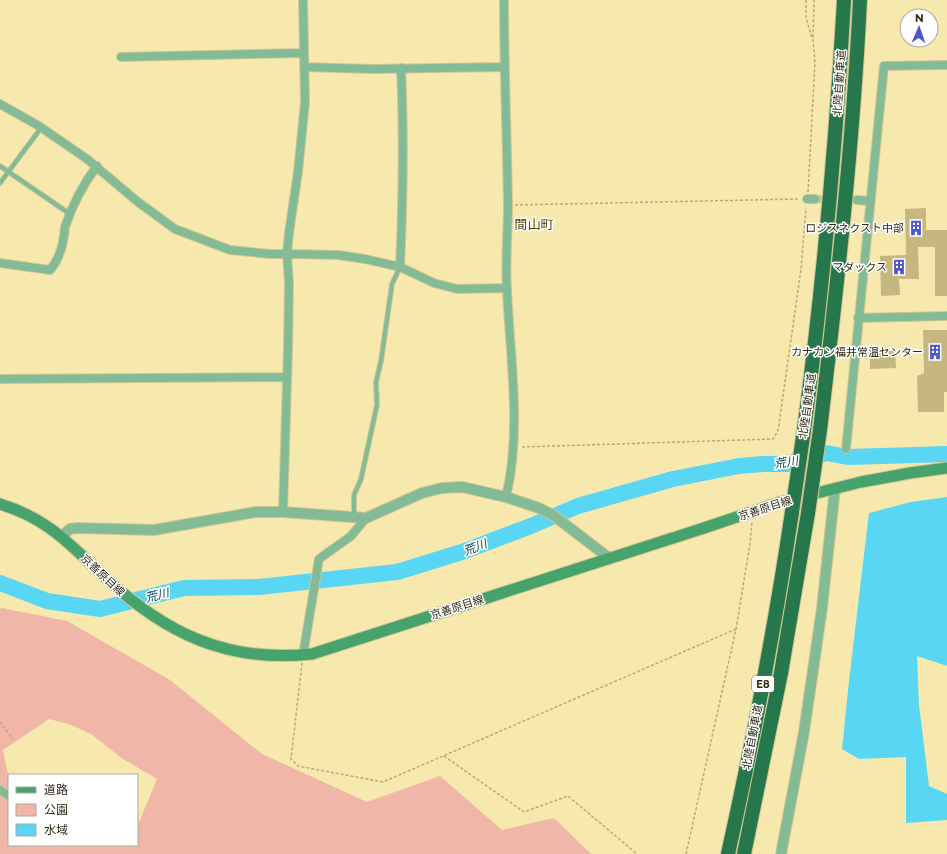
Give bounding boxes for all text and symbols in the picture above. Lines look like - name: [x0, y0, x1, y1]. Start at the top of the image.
- north arrow: [899, 8, 939, 48]
- text: N: [915, 11, 924, 25]
- street label: 北陸自動車道: [830, 50, 848, 116]
- district label: 間山町: [514, 216, 554, 232]
- building icon: ロジスネクスト中部: [907, 219, 925, 237]
- place label: ロジスネクスト中部: [805, 221, 904, 235]
- building icon: マダックス: [890, 258, 908, 276]
- place label: マダックス: [832, 260, 887, 274]
- building icon: カナカン福井常温センター: [926, 343, 944, 361]
- place label: カナカン福井常温センター: [791, 345, 923, 359]
- street label: 北陸自動車道: [795, 372, 819, 440]
- water label: 荒川: [773, 452, 801, 471]
- street label: 京善原目線: [737, 493, 793, 523]
- water label: 荒川: [461, 535, 491, 558]
- street label: 京善原目線: [78, 551, 128, 599]
- water label: 荒川: [144, 584, 172, 605]
- street label: 京善原目線: [429, 592, 485, 622]
- road number: E8: [752, 676, 774, 692]
- street label: 北陸自動車道: [739, 703, 765, 771]
- legend: [8, 774, 138, 846]
- text: 道路: [44, 782, 68, 797]
- text: 公園: [44, 802, 68, 817]
- text: 水域: [44, 822, 68, 837]

